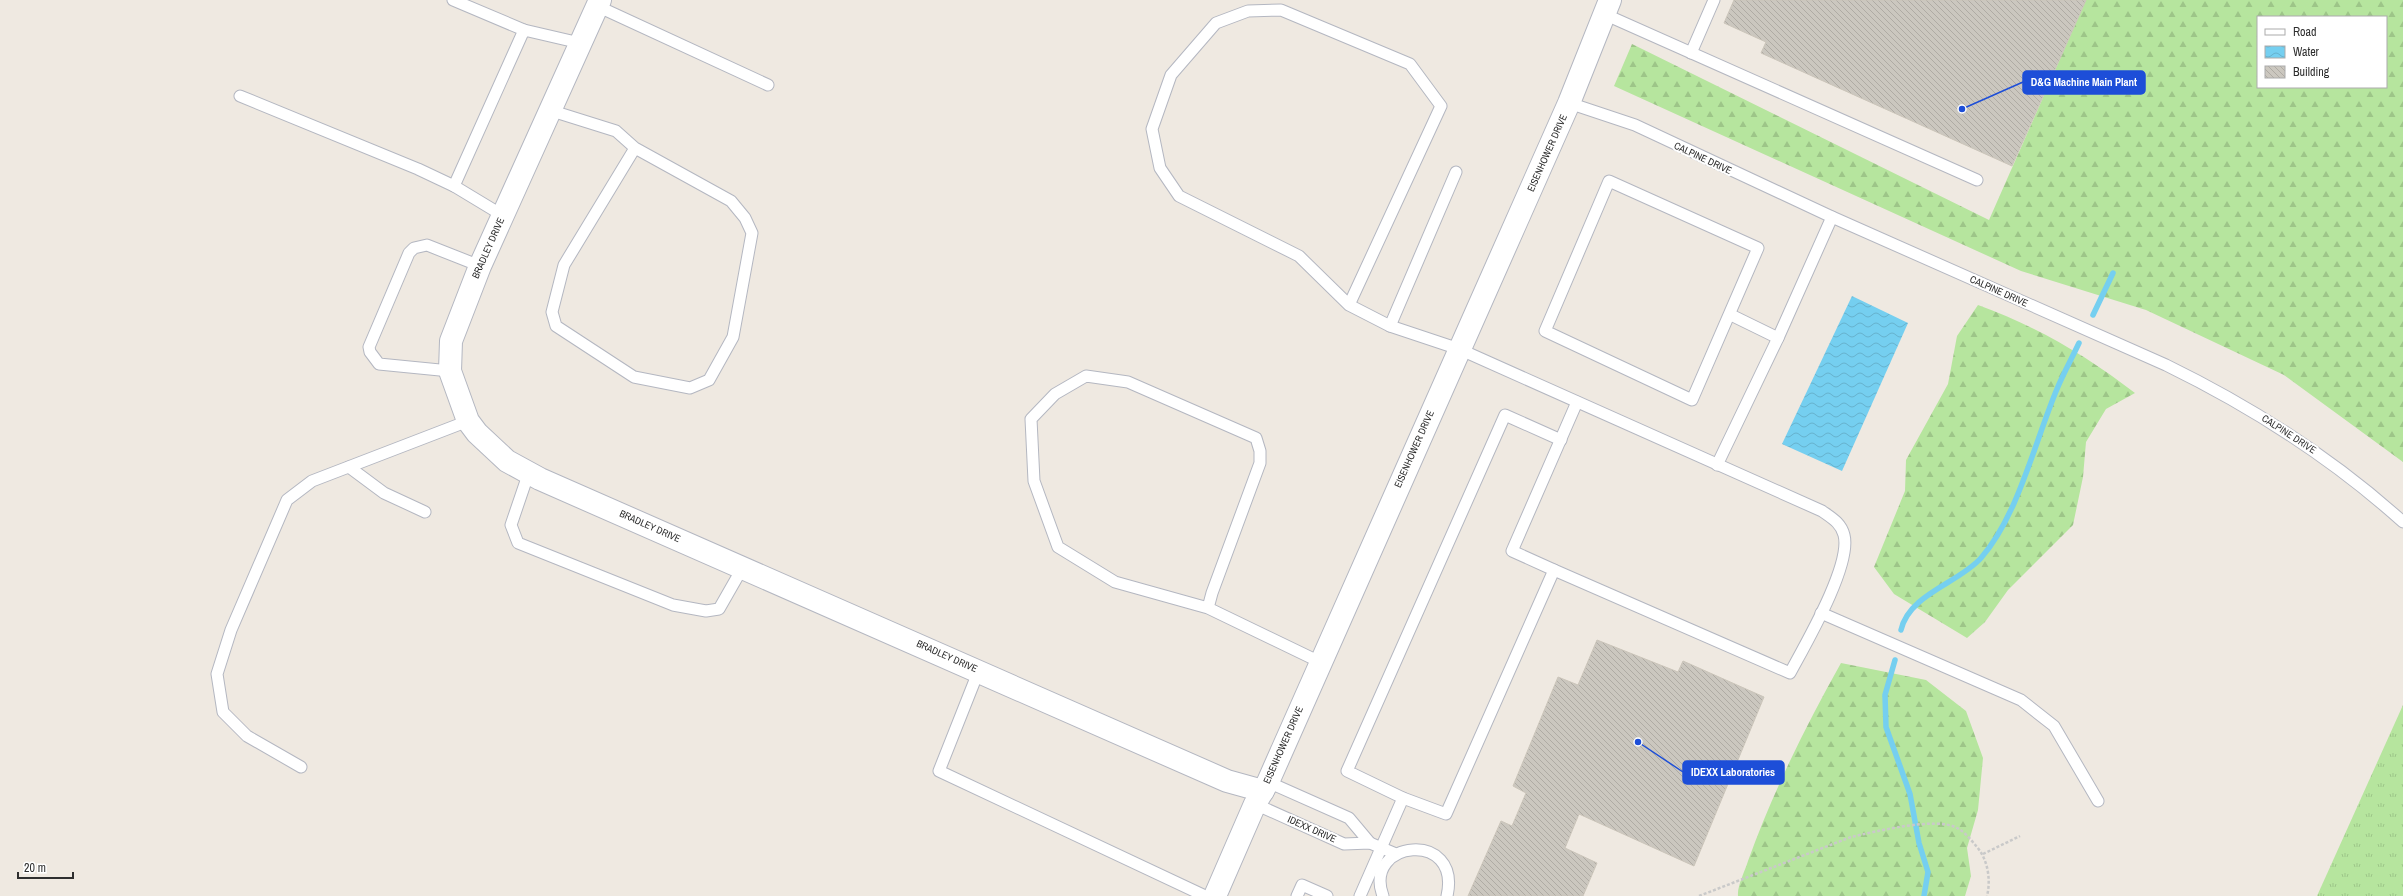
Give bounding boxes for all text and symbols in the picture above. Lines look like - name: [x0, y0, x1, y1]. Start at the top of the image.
- legend: [2257, 16, 2387, 88]
- text: Road: [2293, 24, 2317, 40]
- text: Water: [2293, 44, 2320, 60]
- text: Building: [2293, 64, 2330, 80]
- callout: D&G Machine Main Plant: [2023, 71, 2145, 94]
- text: D&G Machine Main Plant: [2031, 75, 2137, 89]
- street label: EISENHOWER DRIVE: [1524, 112, 1570, 194]
- street label: CALPINE DRIVE: [1672, 139, 1734, 177]
- street label: BRADLEY DRIVE: [469, 215, 507, 281]
- street label: CALPINE DRIVE: [1968, 272, 2030, 310]
- street label: EISENHOWER DRIVE: [1391, 408, 1437, 490]
- street label: CALPINE DRIVE: [2259, 412, 2319, 456]
- street label: BRADLEY DRIVE: [617, 507, 683, 545]
- street label: BRADLEY DRIVE: [914, 637, 980, 675]
- street label: EISENHOWER DRIVE: [1260, 704, 1306, 786]
- callout: IDEXX Laboratories: [1683, 761, 1784, 784]
- text: IDEXX Laboratories: [1691, 765, 1775, 779]
- street label: IDEXX DRIVE: [1286, 812, 1338, 846]
- scale bar: [18, 854, 73, 880]
- text: 20 m: [24, 860, 46, 876]

